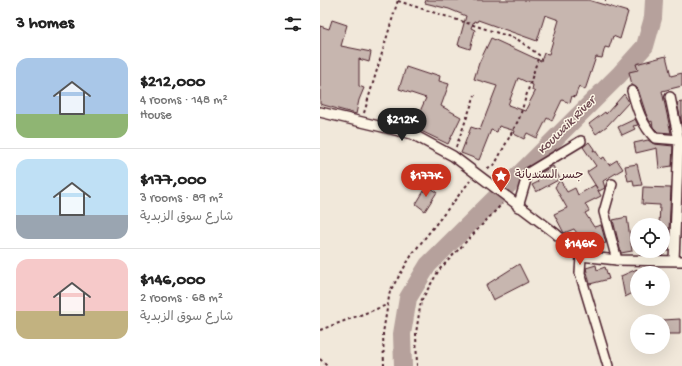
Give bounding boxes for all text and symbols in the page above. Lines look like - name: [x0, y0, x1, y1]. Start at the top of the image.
- icon: filters: [282, 13, 304, 35]
- text: 3 homes: [16, 14, 74, 34]
- text: $212,000: [140, 73, 205, 93]
- icon: home: [48, 74, 96, 122]
- water label: Kouwaik River: [535, 92, 601, 158]
- text: 4 rooms · 148 m²: [140, 93, 228, 108]
- text: House: [140, 108, 172, 123]
- pin: $212K: [374, 108, 430, 142]
- text: $212K: [387, 113, 418, 128]
- pin: $177K: [398, 164, 454, 198]
- place icon: جسر السنديانة: [490, 165, 512, 193]
- text: $177K: [410, 169, 442, 184]
- place label: جسر السنديانة: [515, 169, 583, 183]
- text: $177,000: [140, 171, 206, 191]
- icon: home: [48, 175, 96, 223]
- text: 3 rooms · 89 m²: [140, 191, 223, 206]
- text: شارع سوق الزبدية: [140, 210, 233, 225]
- map controls: [630, 218, 670, 354]
- button: locate: [630, 218, 670, 258]
- pin: $146K: [552, 232, 608, 266]
- text: $146K: [565, 237, 596, 252]
- button: +: [630, 266, 670, 306]
- text: $146,000: [140, 271, 205, 291]
- icon: home: [48, 275, 96, 323]
- text: 2 rooms · 68 m²: [140, 291, 223, 306]
- text: شارع سوق الزبدية: [140, 310, 233, 325]
- button: −: [630, 314, 670, 354]

